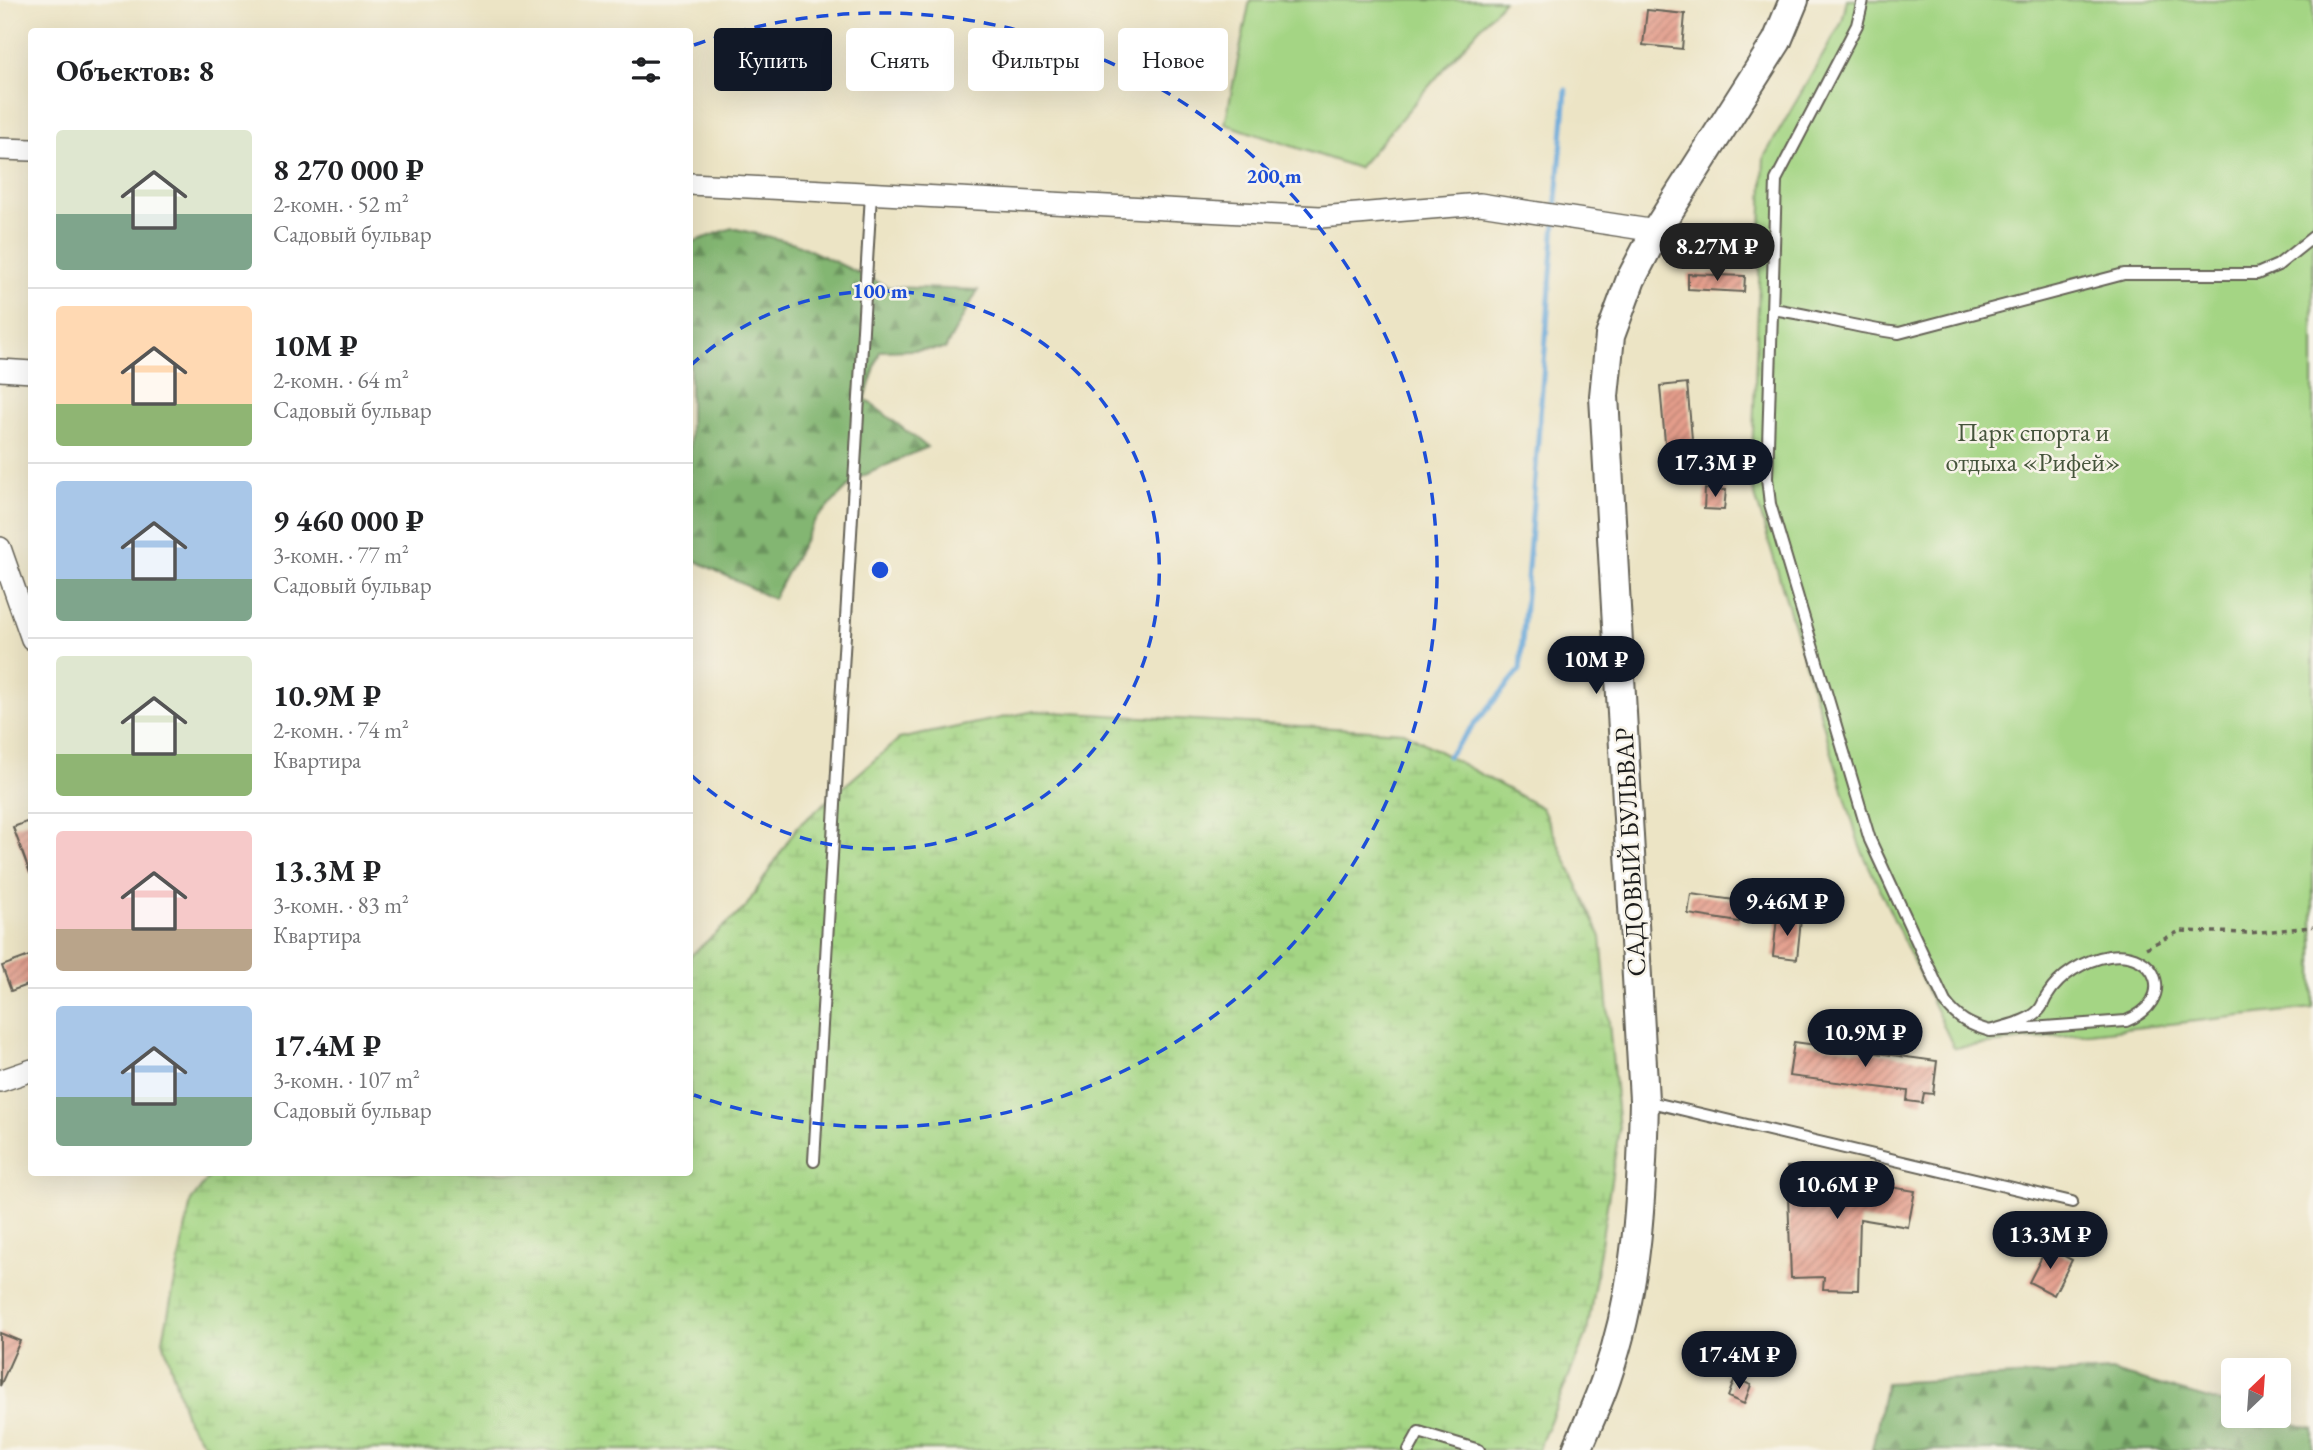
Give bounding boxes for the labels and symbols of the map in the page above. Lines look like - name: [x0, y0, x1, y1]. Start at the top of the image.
- text: 200 m: [1246, 162, 1302, 189]
- pin: 8.27M ₽: [1652, 224, 1782, 283]
- text: 100 m: [852, 277, 908, 304]
- park label: Парк спорта и отдыха «Рифей»: [1945, 415, 2121, 479]
- pin: 17.3M ₽: [1650, 440, 1780, 499]
- centre of rings: [868, 558, 892, 582]
- pin: 10M ₽: [1547, 636, 1645, 696]
- street label: САДОВЫЙ БУЛЬВАР: [1607, 727, 1653, 977]
- pin: 9.46M ₽: [1722, 878, 1852, 938]
- pin: 10.9M ₽: [1800, 1010, 1930, 1069]
- pin: 10.6M ₽: [1772, 1162, 1902, 1221]
- pin: 13.3M ₽: [1985, 1212, 2115, 1271]
- pin: 17.4M ₽: [1674, 1332, 1804, 1391]
- north arrow: [2221, 1358, 2291, 1428]

